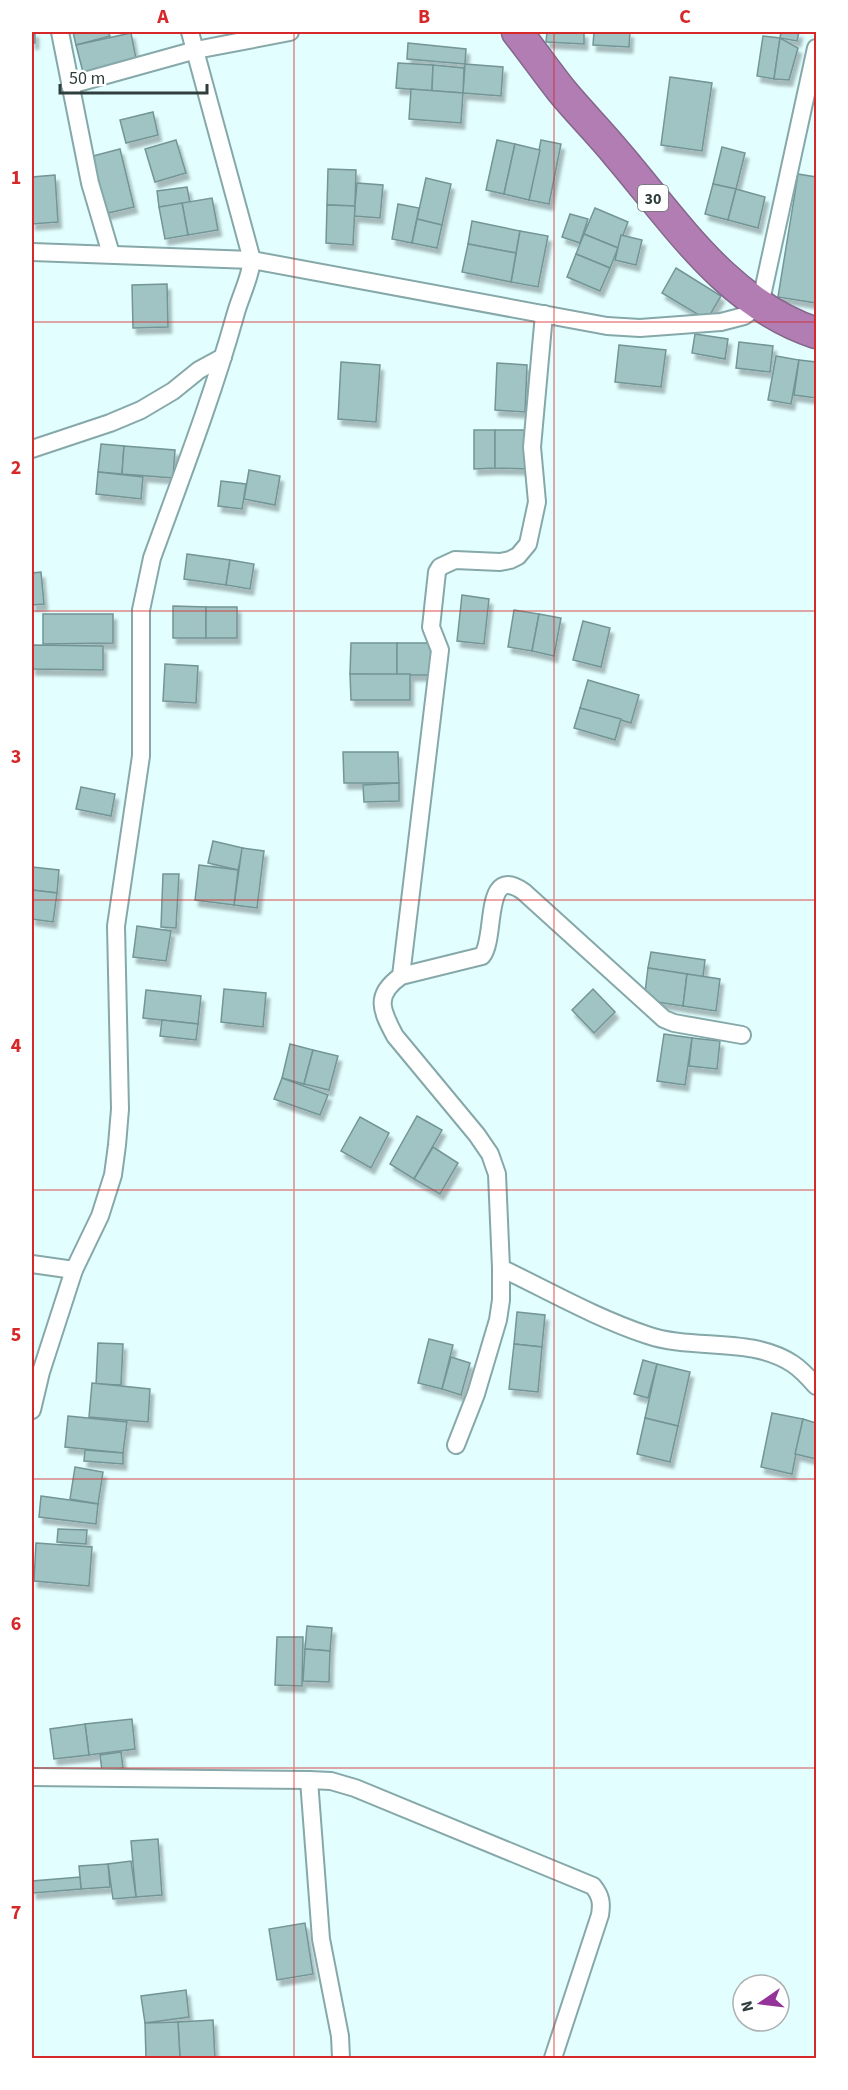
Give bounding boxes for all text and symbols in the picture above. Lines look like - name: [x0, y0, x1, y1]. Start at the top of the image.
- text: A: [156, 3, 169, 31]
- text: B: [418, 3, 430, 31]
- text: C: [679, 3, 691, 31]
- scale bar: [60, 57, 207, 95]
- text: 50 m: [69, 66, 105, 91]
- text: 1: [11, 164, 21, 192]
- road number: 30: [638, 185, 668, 211]
- text: 2: [11, 454, 21, 482]
- text: 3: [11, 743, 21, 771]
- text: 4: [11, 1032, 22, 1060]
- text: 5: [11, 1321, 21, 1349]
- text: 6: [11, 1610, 21, 1638]
- text: 7: [11, 1899, 21, 1927]
- north arrow: [731, 1973, 791, 2033]
- text: N: [735, 1999, 759, 2014]

